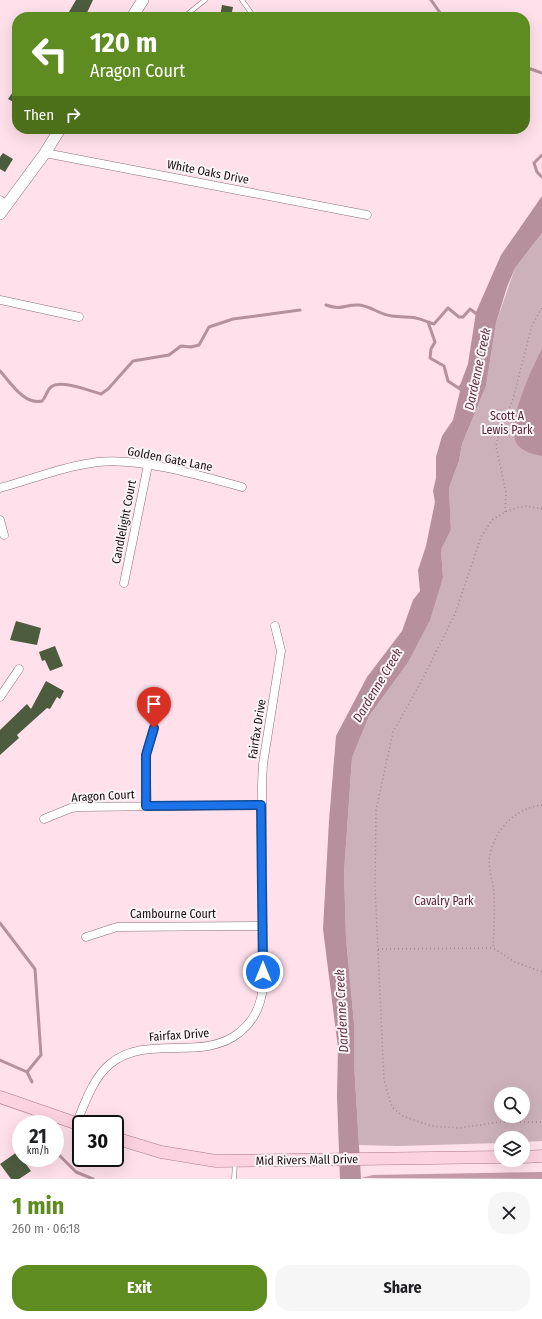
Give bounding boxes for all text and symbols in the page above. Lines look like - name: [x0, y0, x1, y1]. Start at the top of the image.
- text: 120 m: [90, 26, 157, 59]
- icon: left: [24, 28, 76, 80]
- text: Aragon Court: [90, 60, 185, 82]
- icon: right: [62, 104, 84, 126]
- text: Then: [24, 106, 54, 124]
- street label: White Oaks Drive: [166, 157, 250, 187]
- water label: Dardenne Creek: [461, 326, 494, 412]
- park label: Scott A Lewis Park: [481, 409, 533, 437]
- street label: Golden Gate Lane: [126, 444, 214, 474]
- street label: Candlelight Court: [109, 479, 139, 565]
- water label: Dardenne Creek: [349, 645, 406, 725]
- pin: [137, 687, 171, 728]
- icon: arrive: [143, 693, 165, 715]
- street label: Fairfax Drive: [245, 698, 269, 760]
- street label: Aragon Court: [71, 787, 135, 805]
- park label: Cavalry Park: [414, 894, 474, 908]
- street label: Cambourne Court: [130, 907, 216, 921]
- position arrow: [242, 951, 284, 993]
- water label: Dardenne Creek: [332, 968, 351, 1053]
- street label: Fairfax Drive: [148, 1026, 210, 1044]
- map controls: [494, 1087, 530, 1167]
- button: search: [494, 1087, 530, 1123]
- speed limit sign: 30: [72, 1115, 124, 1167]
- text: 21: [29, 1124, 47, 1148]
- button: layers: [494, 1131, 530, 1167]
- text: km/h: [27, 1145, 49, 1157]
- street label: Mid Rivers Mall Drive: [256, 1152, 358, 1168]
- text: 1 min: [12, 1192, 64, 1220]
- button: close: [488, 1192, 530, 1234]
- text: 260 m · 06:18: [12, 1221, 80, 1236]
- button: Exit: [12, 1265, 267, 1311]
- button: Share: [275, 1265, 530, 1311]

